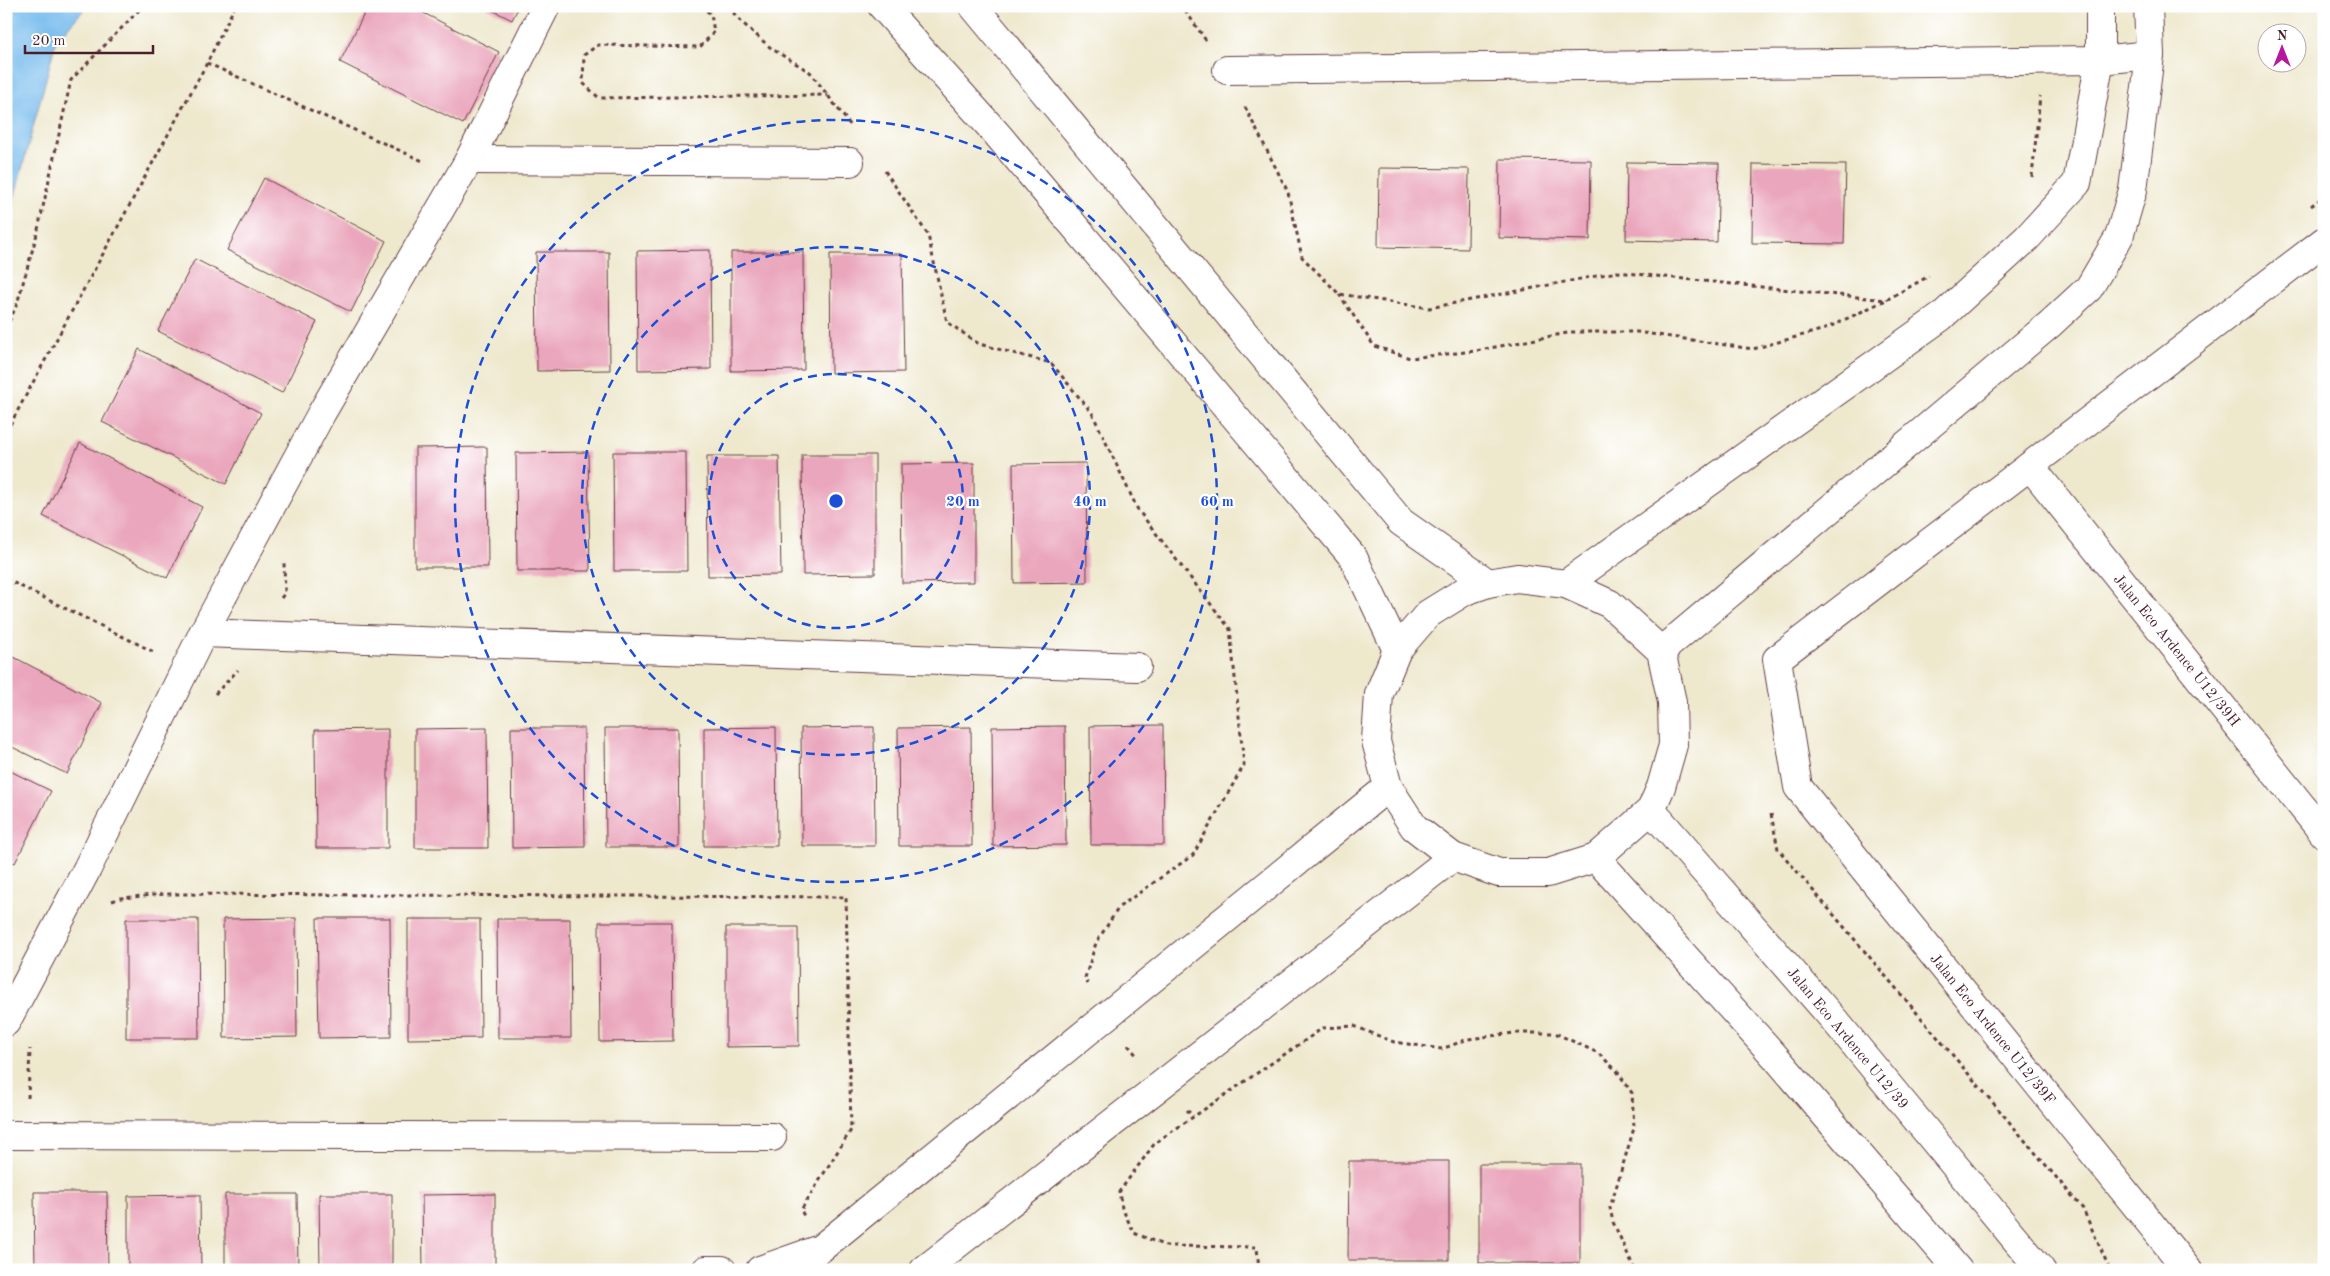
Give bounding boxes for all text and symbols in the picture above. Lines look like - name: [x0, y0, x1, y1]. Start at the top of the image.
- scale bar: [25, 22, 152, 54]
- north arrow: [2258, 22, 2308, 72]
- text: N: [2277, 29, 2288, 43]
- text: 20 m: [32, 34, 66, 49]
- centre of rings: [827, 492, 845, 510]
- text: 20 m: [946, 495, 980, 510]
- text: 40 m: [1073, 495, 1107, 510]
- text: 60 m: [1200, 495, 1234, 510]
- street label: Jalan Eco Ardence U12/39H: [2110, 572, 2242, 730]
- street label: Jalan Eco Ardence U12/39F: [1926, 952, 2057, 1108]
- street label: Jalan Eco Ardence U12/39: [1784, 966, 1910, 1112]

